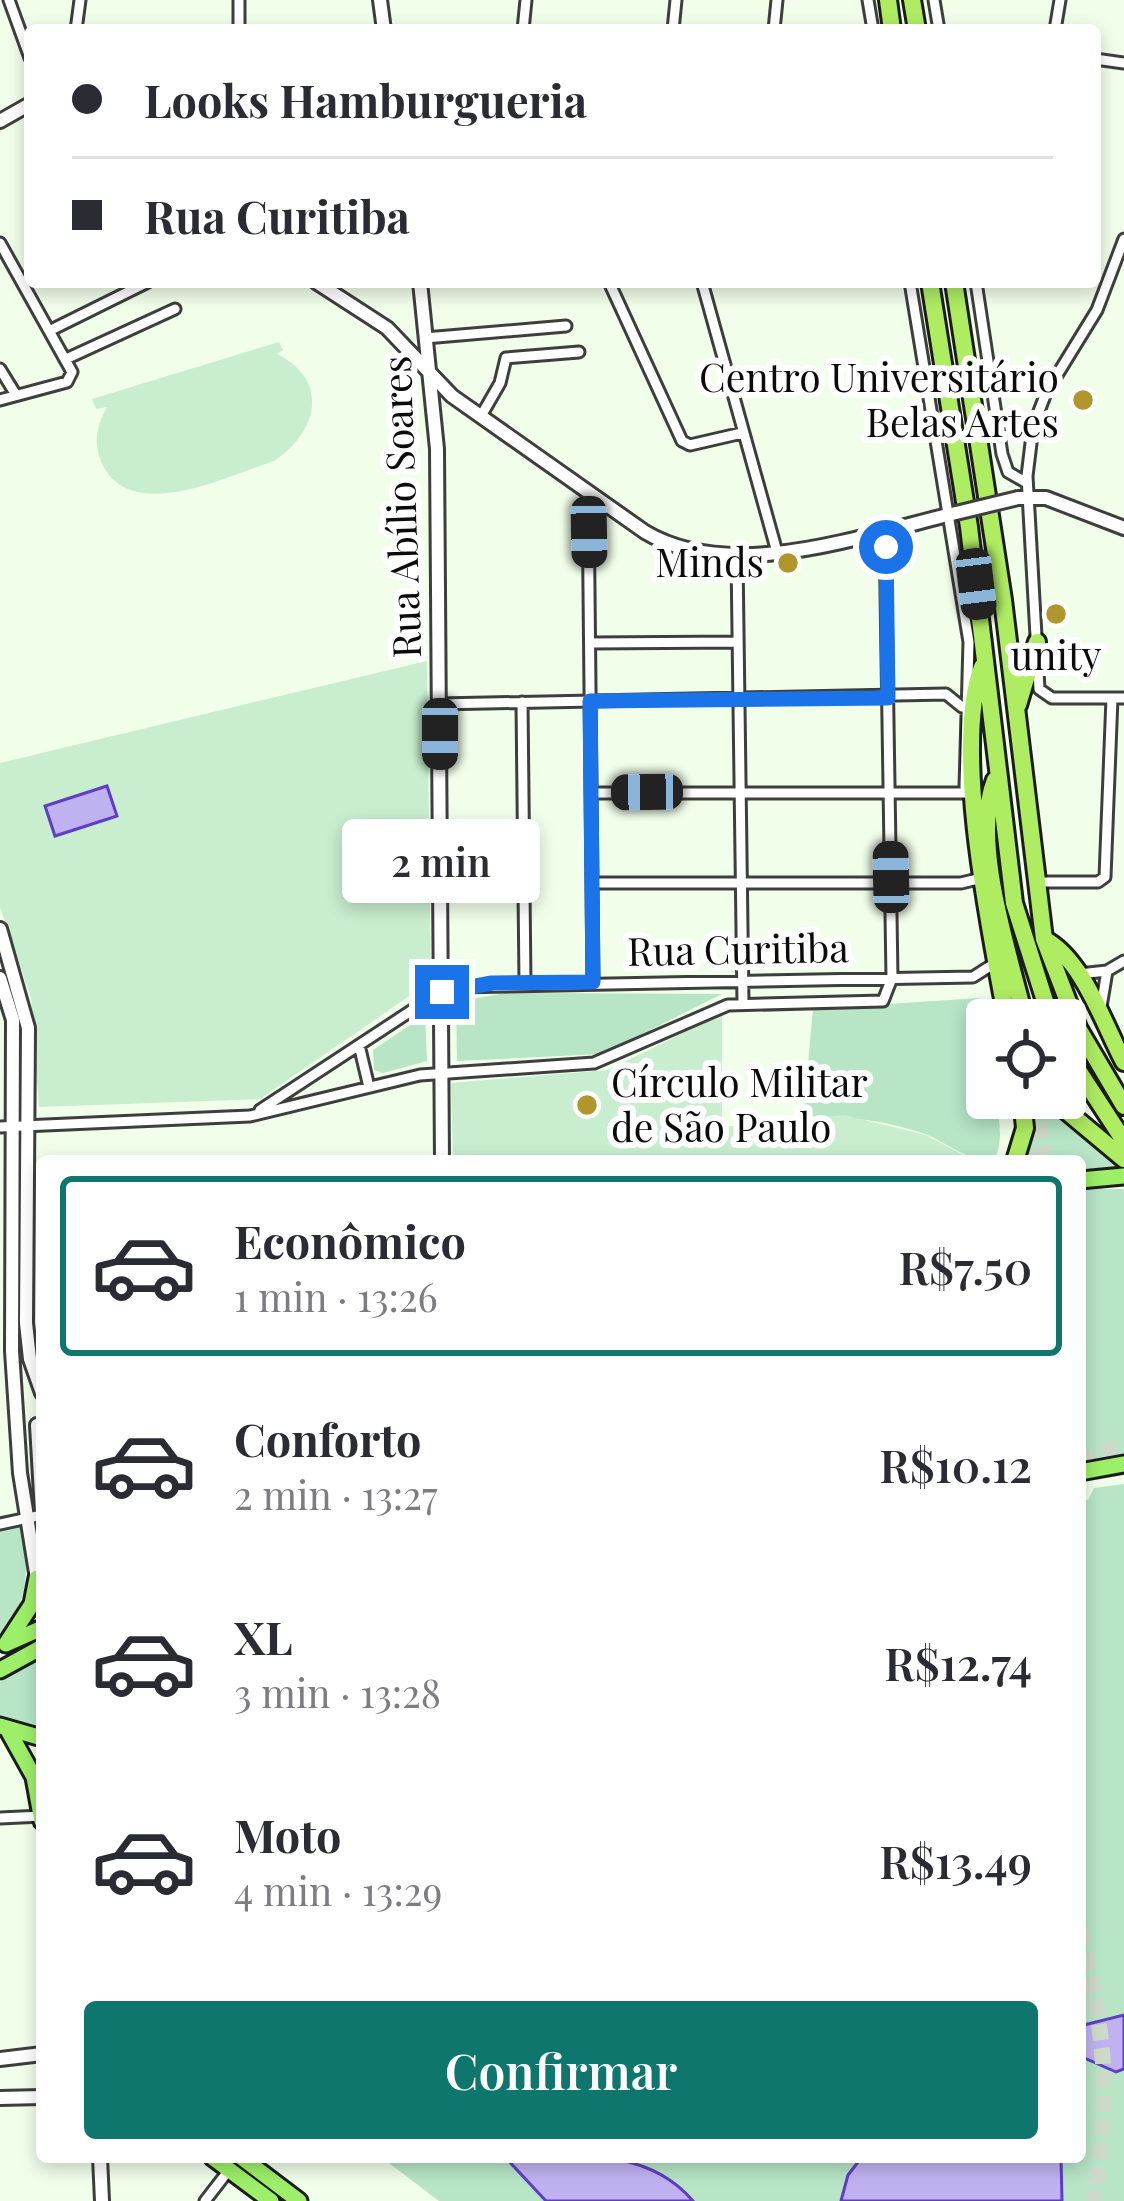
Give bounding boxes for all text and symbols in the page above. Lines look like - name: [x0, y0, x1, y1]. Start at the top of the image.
- text: Looks Hamburgueria: [144, 69, 587, 129]
- text: Rua Curitiba: [144, 185, 410, 245]
- place label: Centro Universitário Belas Artes: [699, 350, 1059, 447]
- street label: Rua Abílio Soares: [369, 355, 431, 659]
- marker: Centro Universitário Belas Artes: [1070, 387, 1096, 413]
- car: [570, 496, 608, 568]
- route start: [859, 520, 913, 574]
- place label: Minds: [655, 535, 764, 587]
- car: [954, 546, 998, 622]
- marker: Minds: [775, 550, 801, 576]
- marker: unity: [1043, 601, 1069, 627]
- place label: unity: [1011, 628, 1102, 680]
- car: [422, 698, 458, 770]
- car: [611, 773, 683, 811]
- callout: 2 min: [343, 818, 541, 902]
- text: 2 min: [391, 835, 491, 887]
- car: [872, 841, 910, 913]
- street label: Rua Curitiba: [627, 920, 850, 976]
- route end: [415, 965, 469, 1019]
- map controls: [966, 999, 1086, 1119]
- button: locate: [966, 999, 1086, 1119]
- place label: Círculo Militar de São Paulo: [611, 1055, 868, 1152]
- marker: Círculo Militar de São Paulo: [574, 1092, 600, 1118]
- text: Econômico: [234, 1210, 466, 1270]
- icon: car: [90, 1212, 198, 1320]
- text: R$7.50: [899, 1236, 1032, 1296]
- text: 1 min · 13:26: [234, 1270, 438, 1322]
- text: Conforto: [234, 1408, 421, 1468]
- icon: car: [90, 1410, 198, 1518]
- text: R$10.12: [879, 1434, 1032, 1494]
- text: 2 min · 13:27: [234, 1468, 438, 1520]
- text: XL: [234, 1606, 293, 1666]
- icon: car: [90, 1608, 198, 1716]
- text: R$12.74: [884, 1632, 1032, 1692]
- text: 3 min · 13:28: [234, 1666, 441, 1718]
- text: Moto: [234, 1804, 341, 1864]
- icon: car: [90, 1806, 198, 1914]
- text: R$13.49: [879, 1830, 1032, 1890]
- text: 4 min · 13:29: [234, 1864, 442, 1916]
- button: Confirmar: [84, 2001, 1038, 2139]

